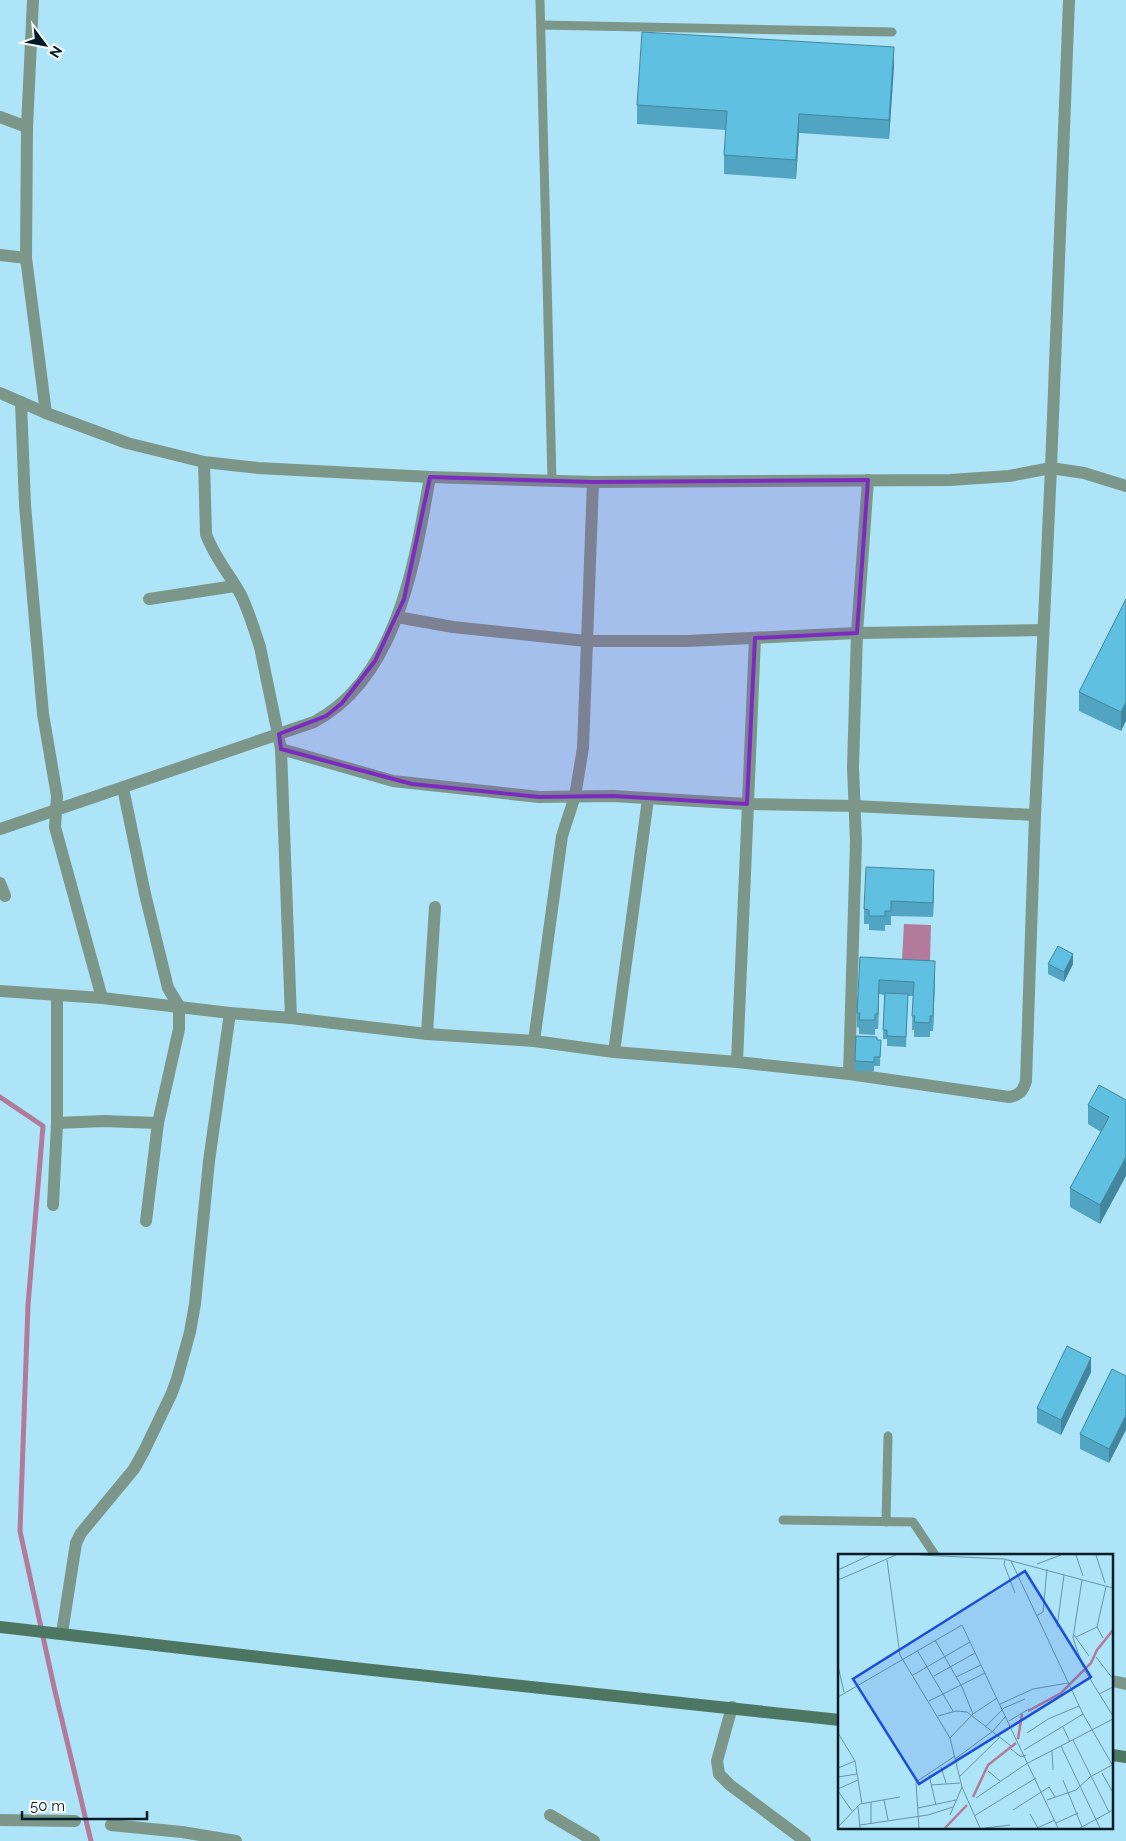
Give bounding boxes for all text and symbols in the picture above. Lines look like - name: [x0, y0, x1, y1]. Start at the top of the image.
- north arrow: [20, 20, 70, 70]
- text: N: [46, 43, 66, 61]
- inset map: [838, 1554, 1114, 1828]
- scale bar: [22, 1788, 148, 1820]
- text: 50 m: [30, 1797, 65, 1815]

